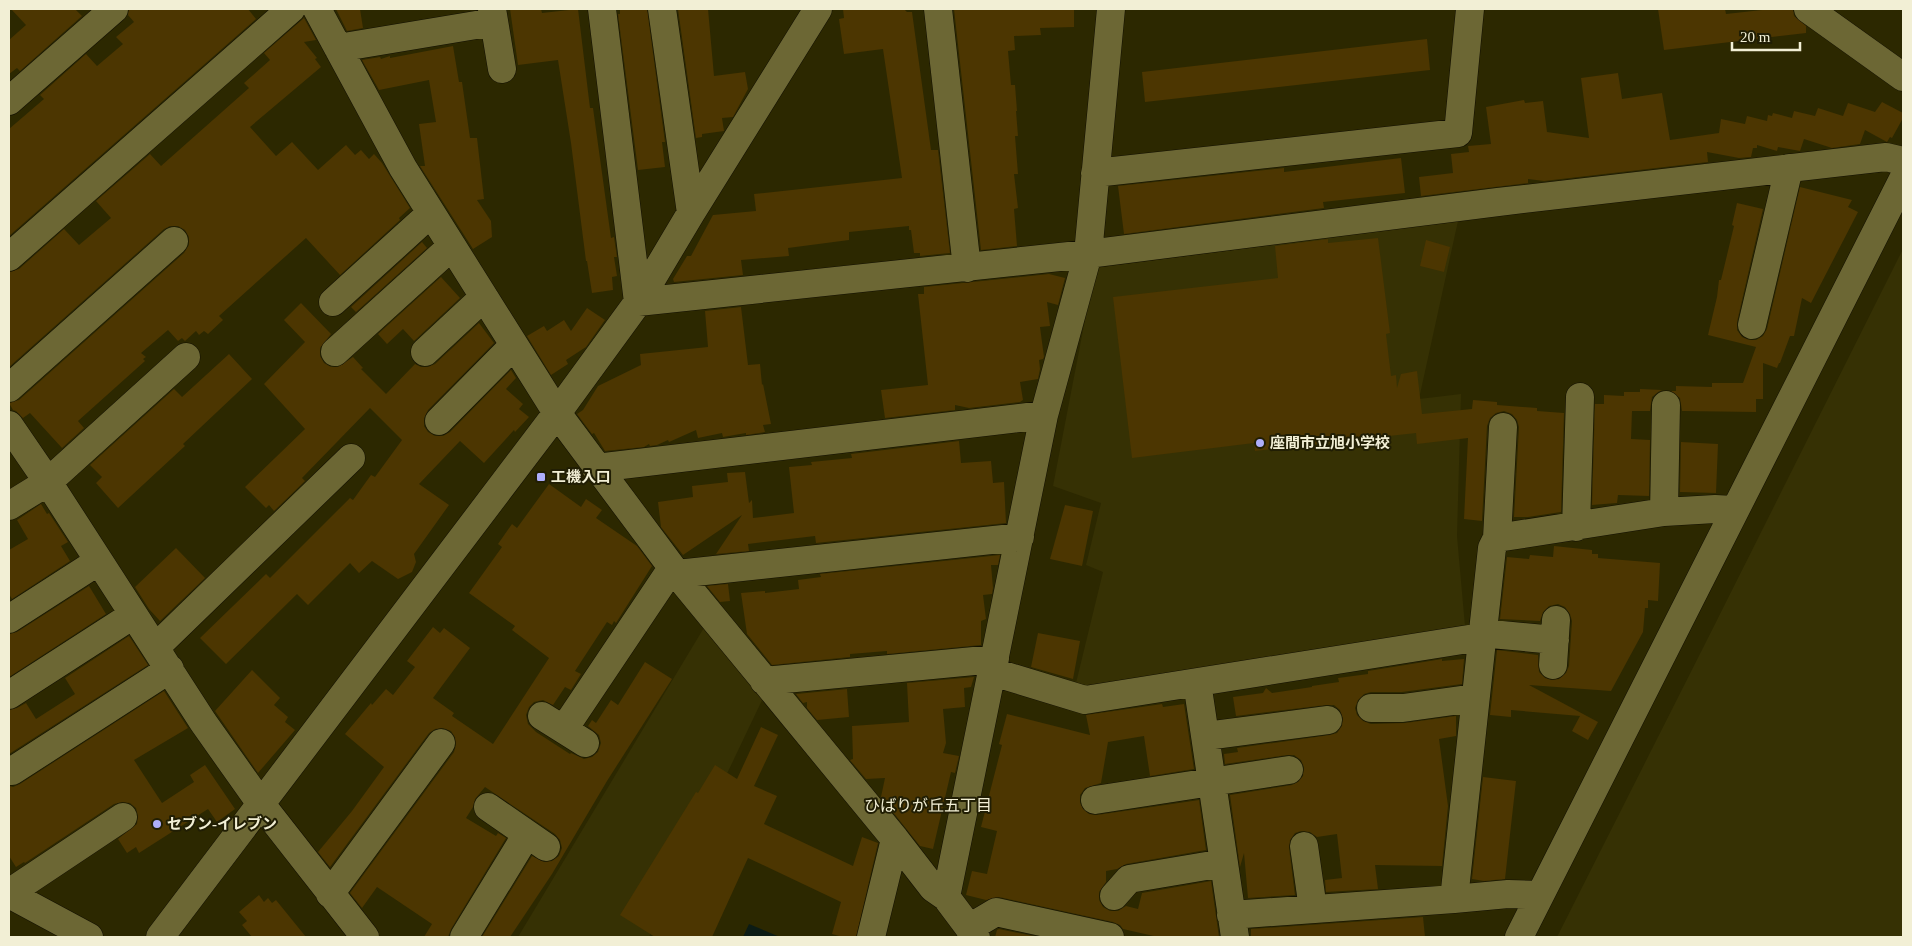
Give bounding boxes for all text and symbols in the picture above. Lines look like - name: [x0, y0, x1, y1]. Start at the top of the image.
- scale bar: [1732, 20, 1800, 52]
- text: 20 m: [1740, 29, 1771, 45]
- place label: 座間市立旭小学校: [1270, 435, 1390, 451]
- marker: 座間市立旭小学校: [1254, 437, 1266, 449]
- place label: 工機入口: [551, 468, 611, 485]
- marker: 工機入口: [535, 471, 547, 483]
- district label: ひばりが丘五丁目: [864, 797, 992, 814]
- place label: セブン-イレブン: [167, 815, 277, 832]
- marker: セブン-イレブン: [151, 818, 163, 830]

